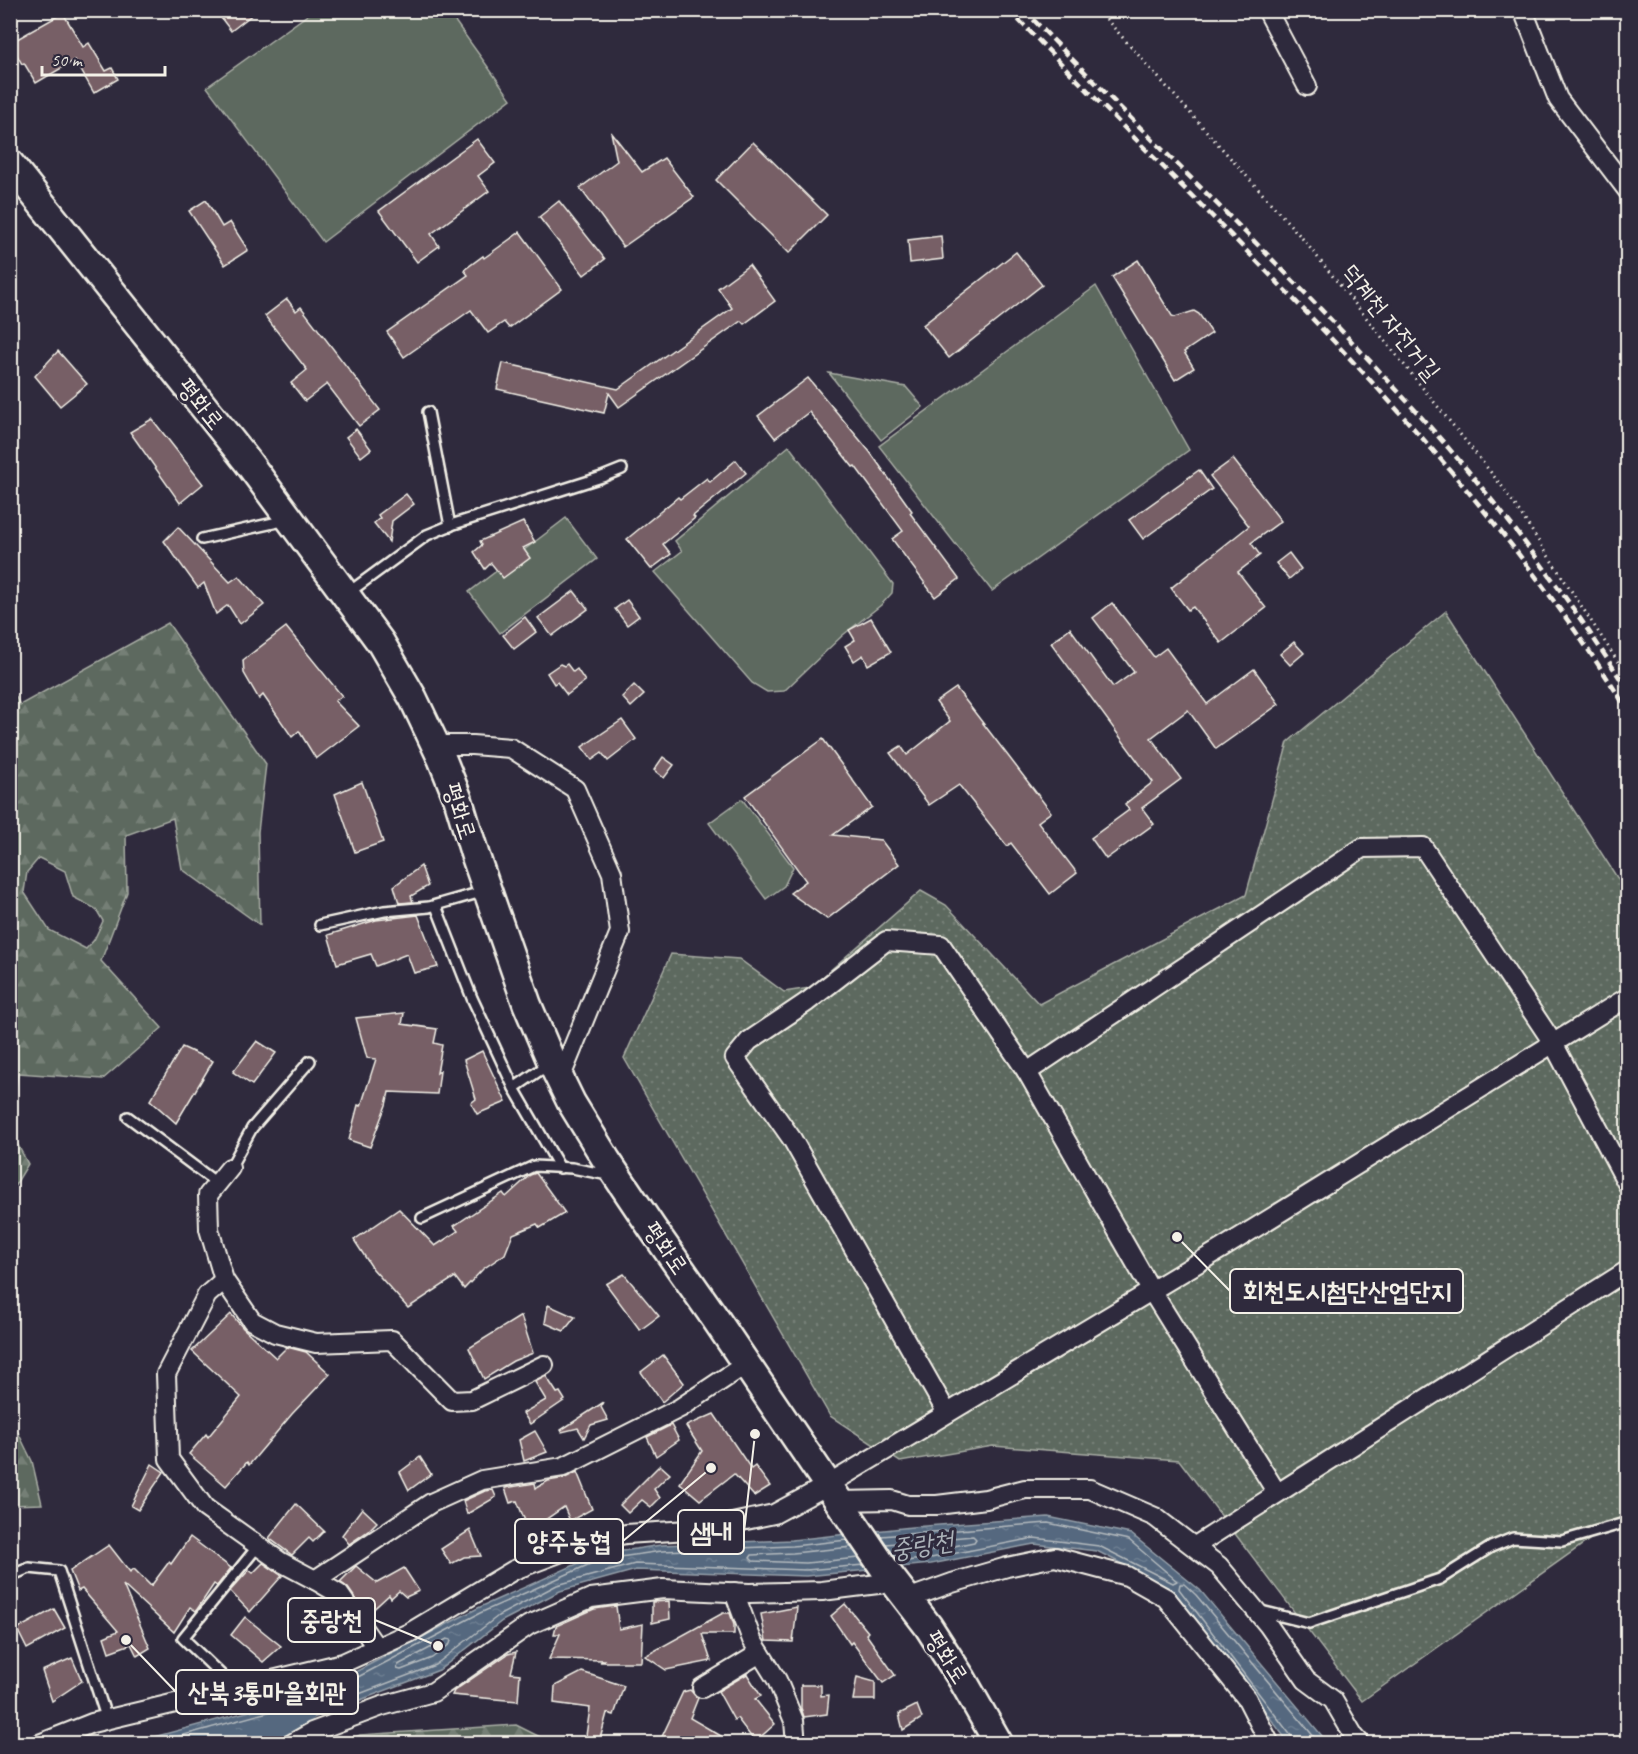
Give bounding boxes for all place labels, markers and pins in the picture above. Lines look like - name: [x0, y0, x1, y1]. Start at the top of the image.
- callout: 회천도시첨단산업단지: [1230, 1269, 1463, 1313]
- callout: 샘내: [678, 1510, 744, 1554]
- callout: 양주농협: [515, 1519, 623, 1563]
- callout: 중랑천: [288, 1598, 375, 1642]
- callout: 산북3통마을회관: [176, 1670, 358, 1714]

